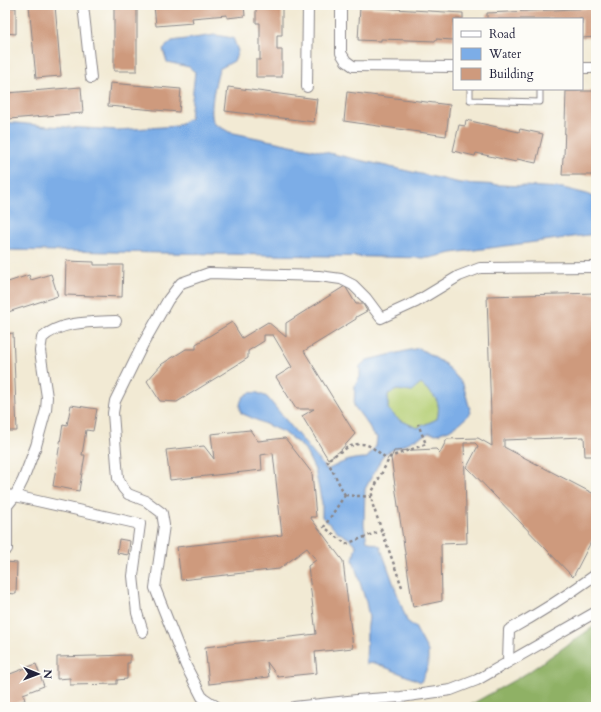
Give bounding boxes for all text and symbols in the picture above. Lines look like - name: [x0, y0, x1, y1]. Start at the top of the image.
- legend: [453, 18, 583, 90]
- text: Road: [489, 26, 516, 42]
- text: Water: [488, 46, 522, 62]
- text: Building: [489, 66, 534, 82]
- north arrow: [18, 654, 58, 694]
- text: N: [40, 669, 55, 680]

